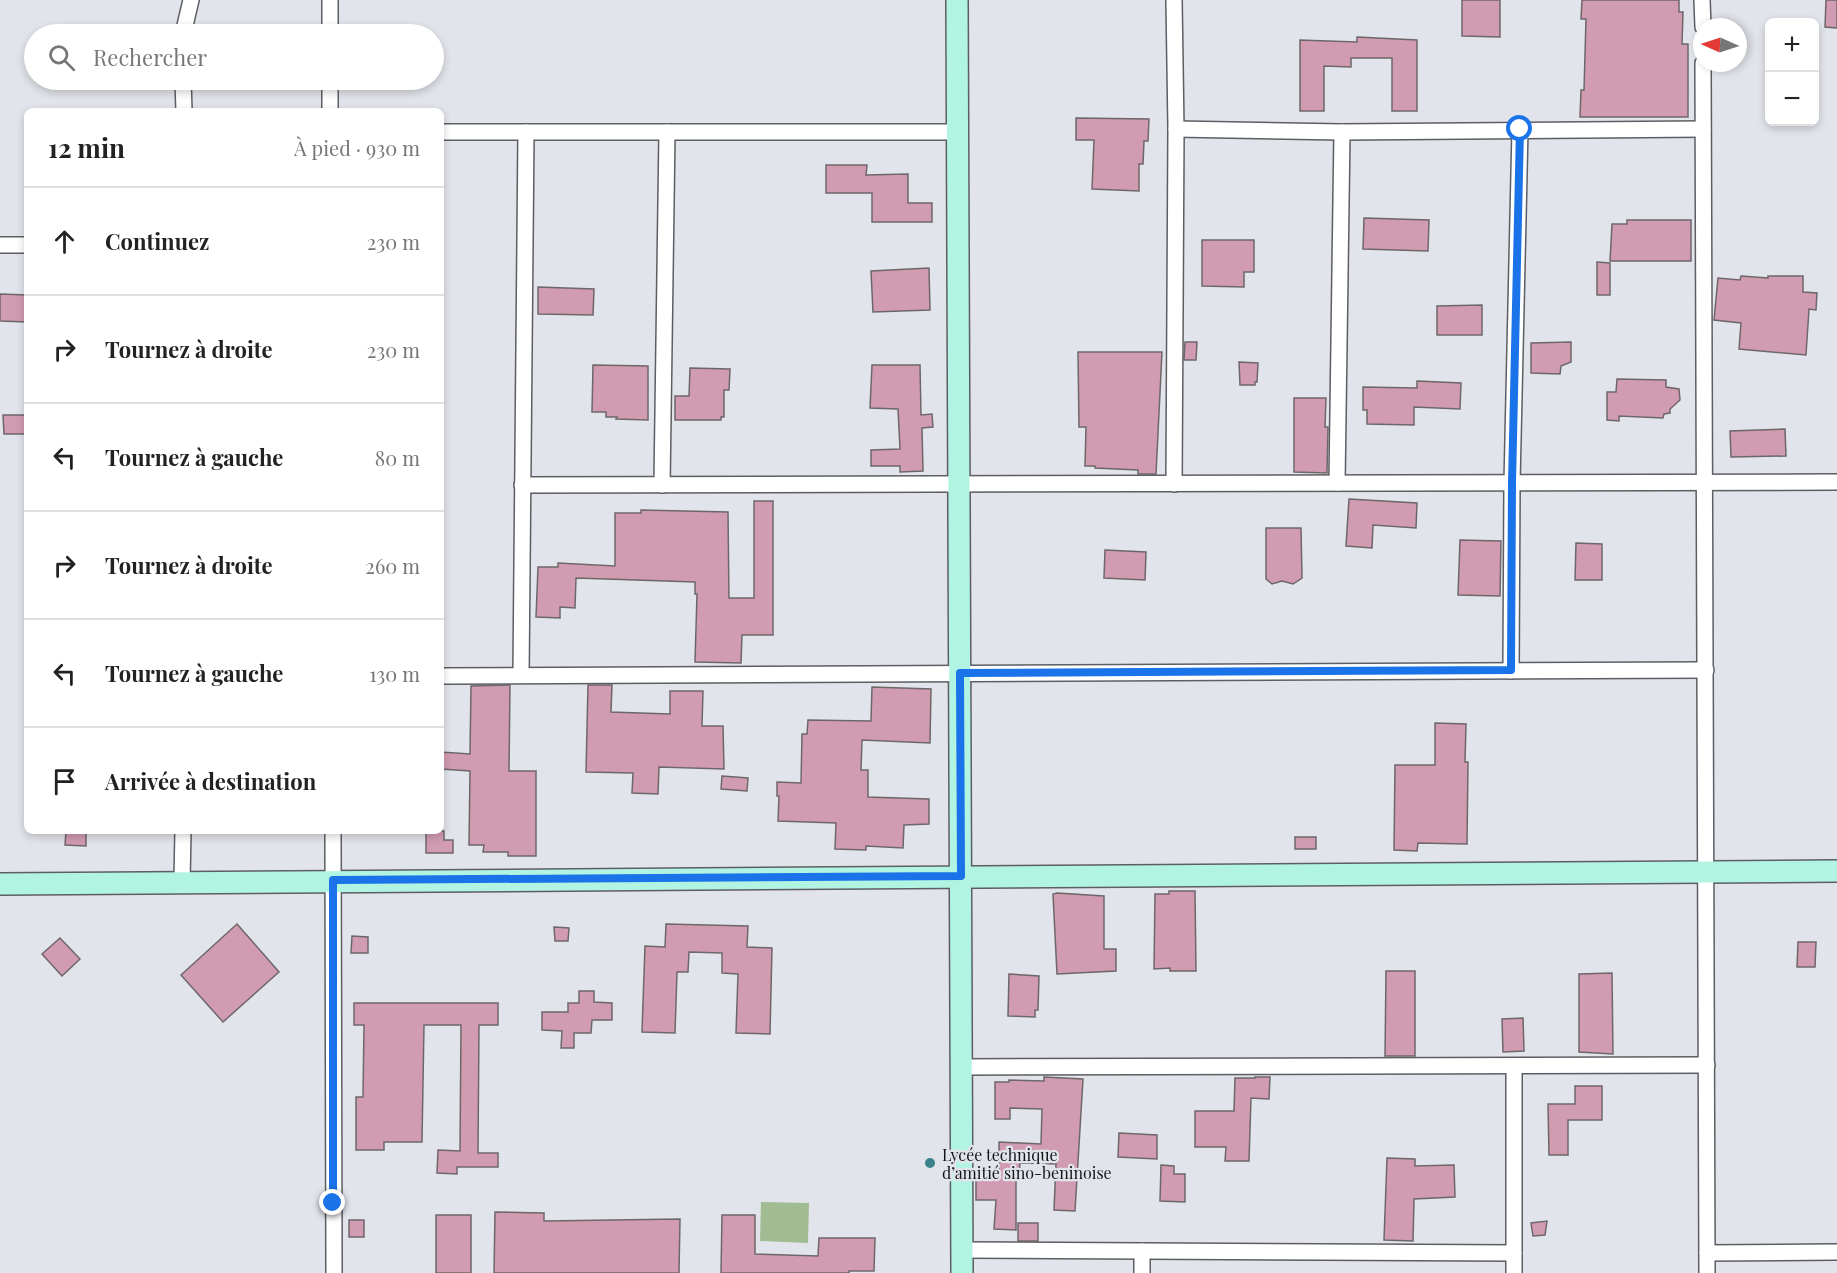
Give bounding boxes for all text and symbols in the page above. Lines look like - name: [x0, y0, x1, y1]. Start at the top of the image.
- north arrow: [1693, 18, 1747, 72]
- map controls: [1765, 18, 1819, 126]
- button: +: [1765, 18, 1819, 72]
- search box: [24, 24, 444, 90]
- icon: search: [45, 41, 78, 74]
- text: Rechercher: [93, 42, 207, 72]
- button: −: [1765, 72, 1819, 126]
- route start: [1506, 115, 1532, 141]
- text: 12 min: [48, 130, 125, 165]
- text: À pied · 930 m: [294, 134, 420, 161]
- icon: ahead: [48, 225, 81, 258]
- text: Continuez: [105, 226, 209, 256]
- text: 230 m: [367, 228, 420, 255]
- icon: right: [48, 333, 81, 366]
- text: Tournez à droite: [105, 334, 273, 364]
- text: 230 m: [367, 336, 420, 363]
- icon: left: [48, 441, 81, 474]
- text: Tournez à gauche: [105, 442, 283, 472]
- text: 80 m: [375, 444, 420, 471]
- icon: right: [48, 549, 81, 582]
- text: Tournez à droite: [105, 550, 273, 580]
- text: 260 m: [365, 552, 420, 579]
- icon: left: [48, 657, 81, 690]
- text: Tournez à gauche: [105, 658, 283, 688]
- text: 130 m: [369, 660, 420, 687]
- icon: arrive: [48, 765, 81, 798]
- text: Arrivée à destination: [105, 766, 316, 796]
- place label: Lycée technique d’amitié sino-beninoise: [942, 1144, 1112, 1183]
- marker: Lycée technique d’amitié sino-beninoise: [923, 1156, 937, 1170]
- route end: [319, 1189, 345, 1215]

